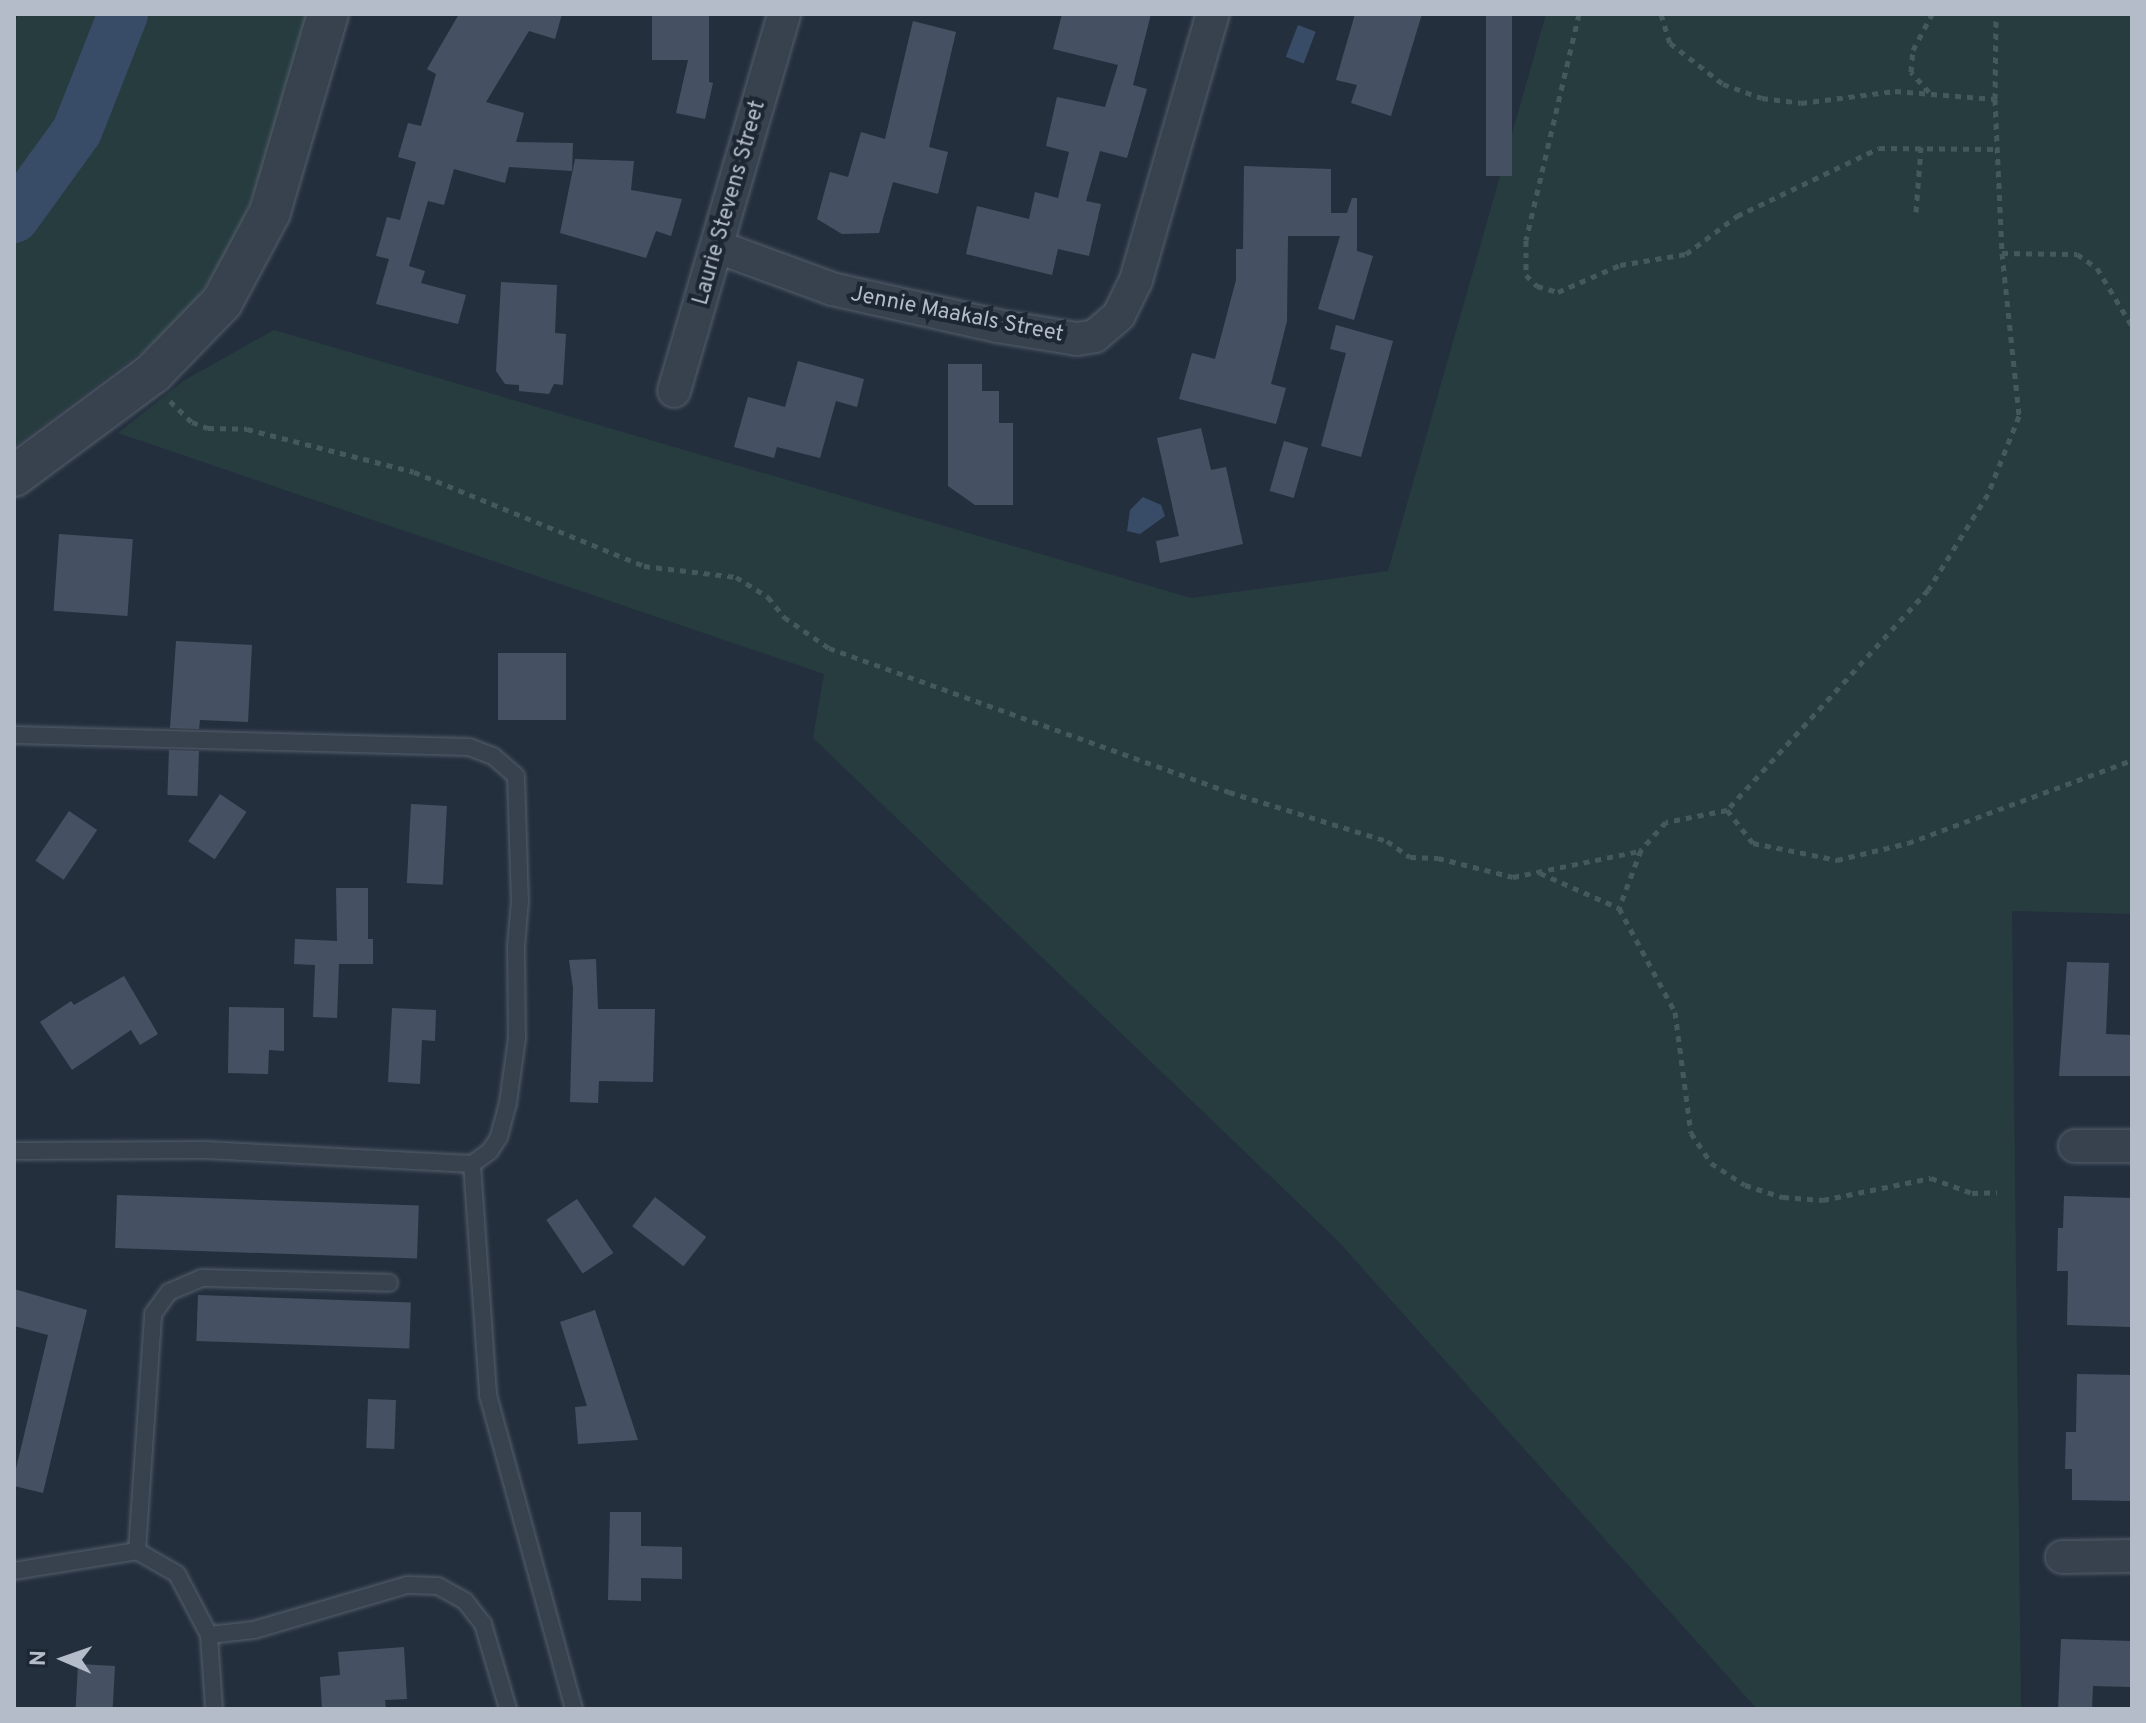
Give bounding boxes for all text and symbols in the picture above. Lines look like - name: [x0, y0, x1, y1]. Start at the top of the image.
- street label: Laurie Stevens Street: [688, 98, 772, 308]
- street label: Jennie Maakals Street: [848, 281, 1066, 349]
- north arrow: [24, 1619, 104, 1699]
- text: N: [26, 1650, 53, 1667]

